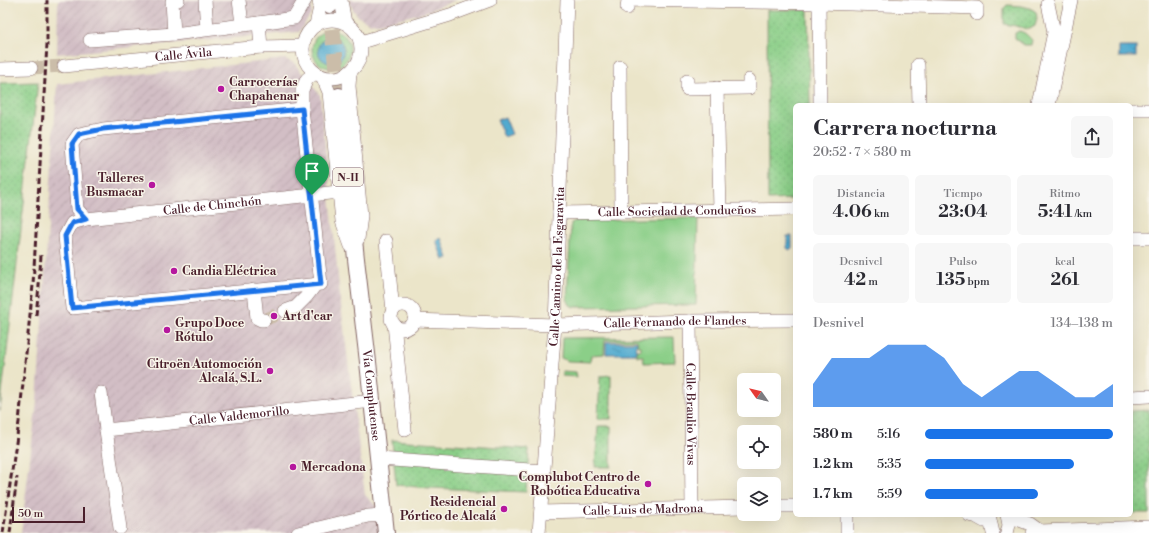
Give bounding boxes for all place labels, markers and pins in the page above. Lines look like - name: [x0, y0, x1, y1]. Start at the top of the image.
- place label: Carrocerías Chapahenar: [229, 75, 299, 104]
- marker: Carrocerías Chapahenar: [216, 84, 226, 94]
- pin: [295, 154, 329, 195]
- place label: Talleres Busmacar: [86, 171, 144, 200]
- marker: Talleres Busmacar: [147, 180, 157, 190]
- place label: Candia Eléctrica: [182, 264, 277, 279]
- marker: Candia Eléctrica: [169, 266, 179, 276]
- place label: Art d'car: [281, 309, 332, 324]
- marker: Art d'car: [269, 311, 279, 321]
- place label: Grupo Doce Rótulo: [175, 316, 245, 345]
- marker: Grupo Doce Rótulo: [162, 325, 172, 335]
- place label: Citroën Automoción Alcalá, S.L.: [147, 357, 263, 386]
- marker: Citroën Automoción Alcalá, S.L.: [265, 366, 275, 376]
- place label: Mercadona: [301, 460, 366, 475]
- marker: Mercadona: [288, 462, 298, 472]
- place label: Complubot Centro de Robótica Educativa: [518, 470, 641, 499]
- marker: Complubot Centro de Robótica Educativa: [643, 479, 653, 489]
- place label: Residencial Pórtico de Alcalá: [400, 495, 496, 524]
- marker: Residencial Pórtico de Alcalá: [499, 504, 509, 514]

